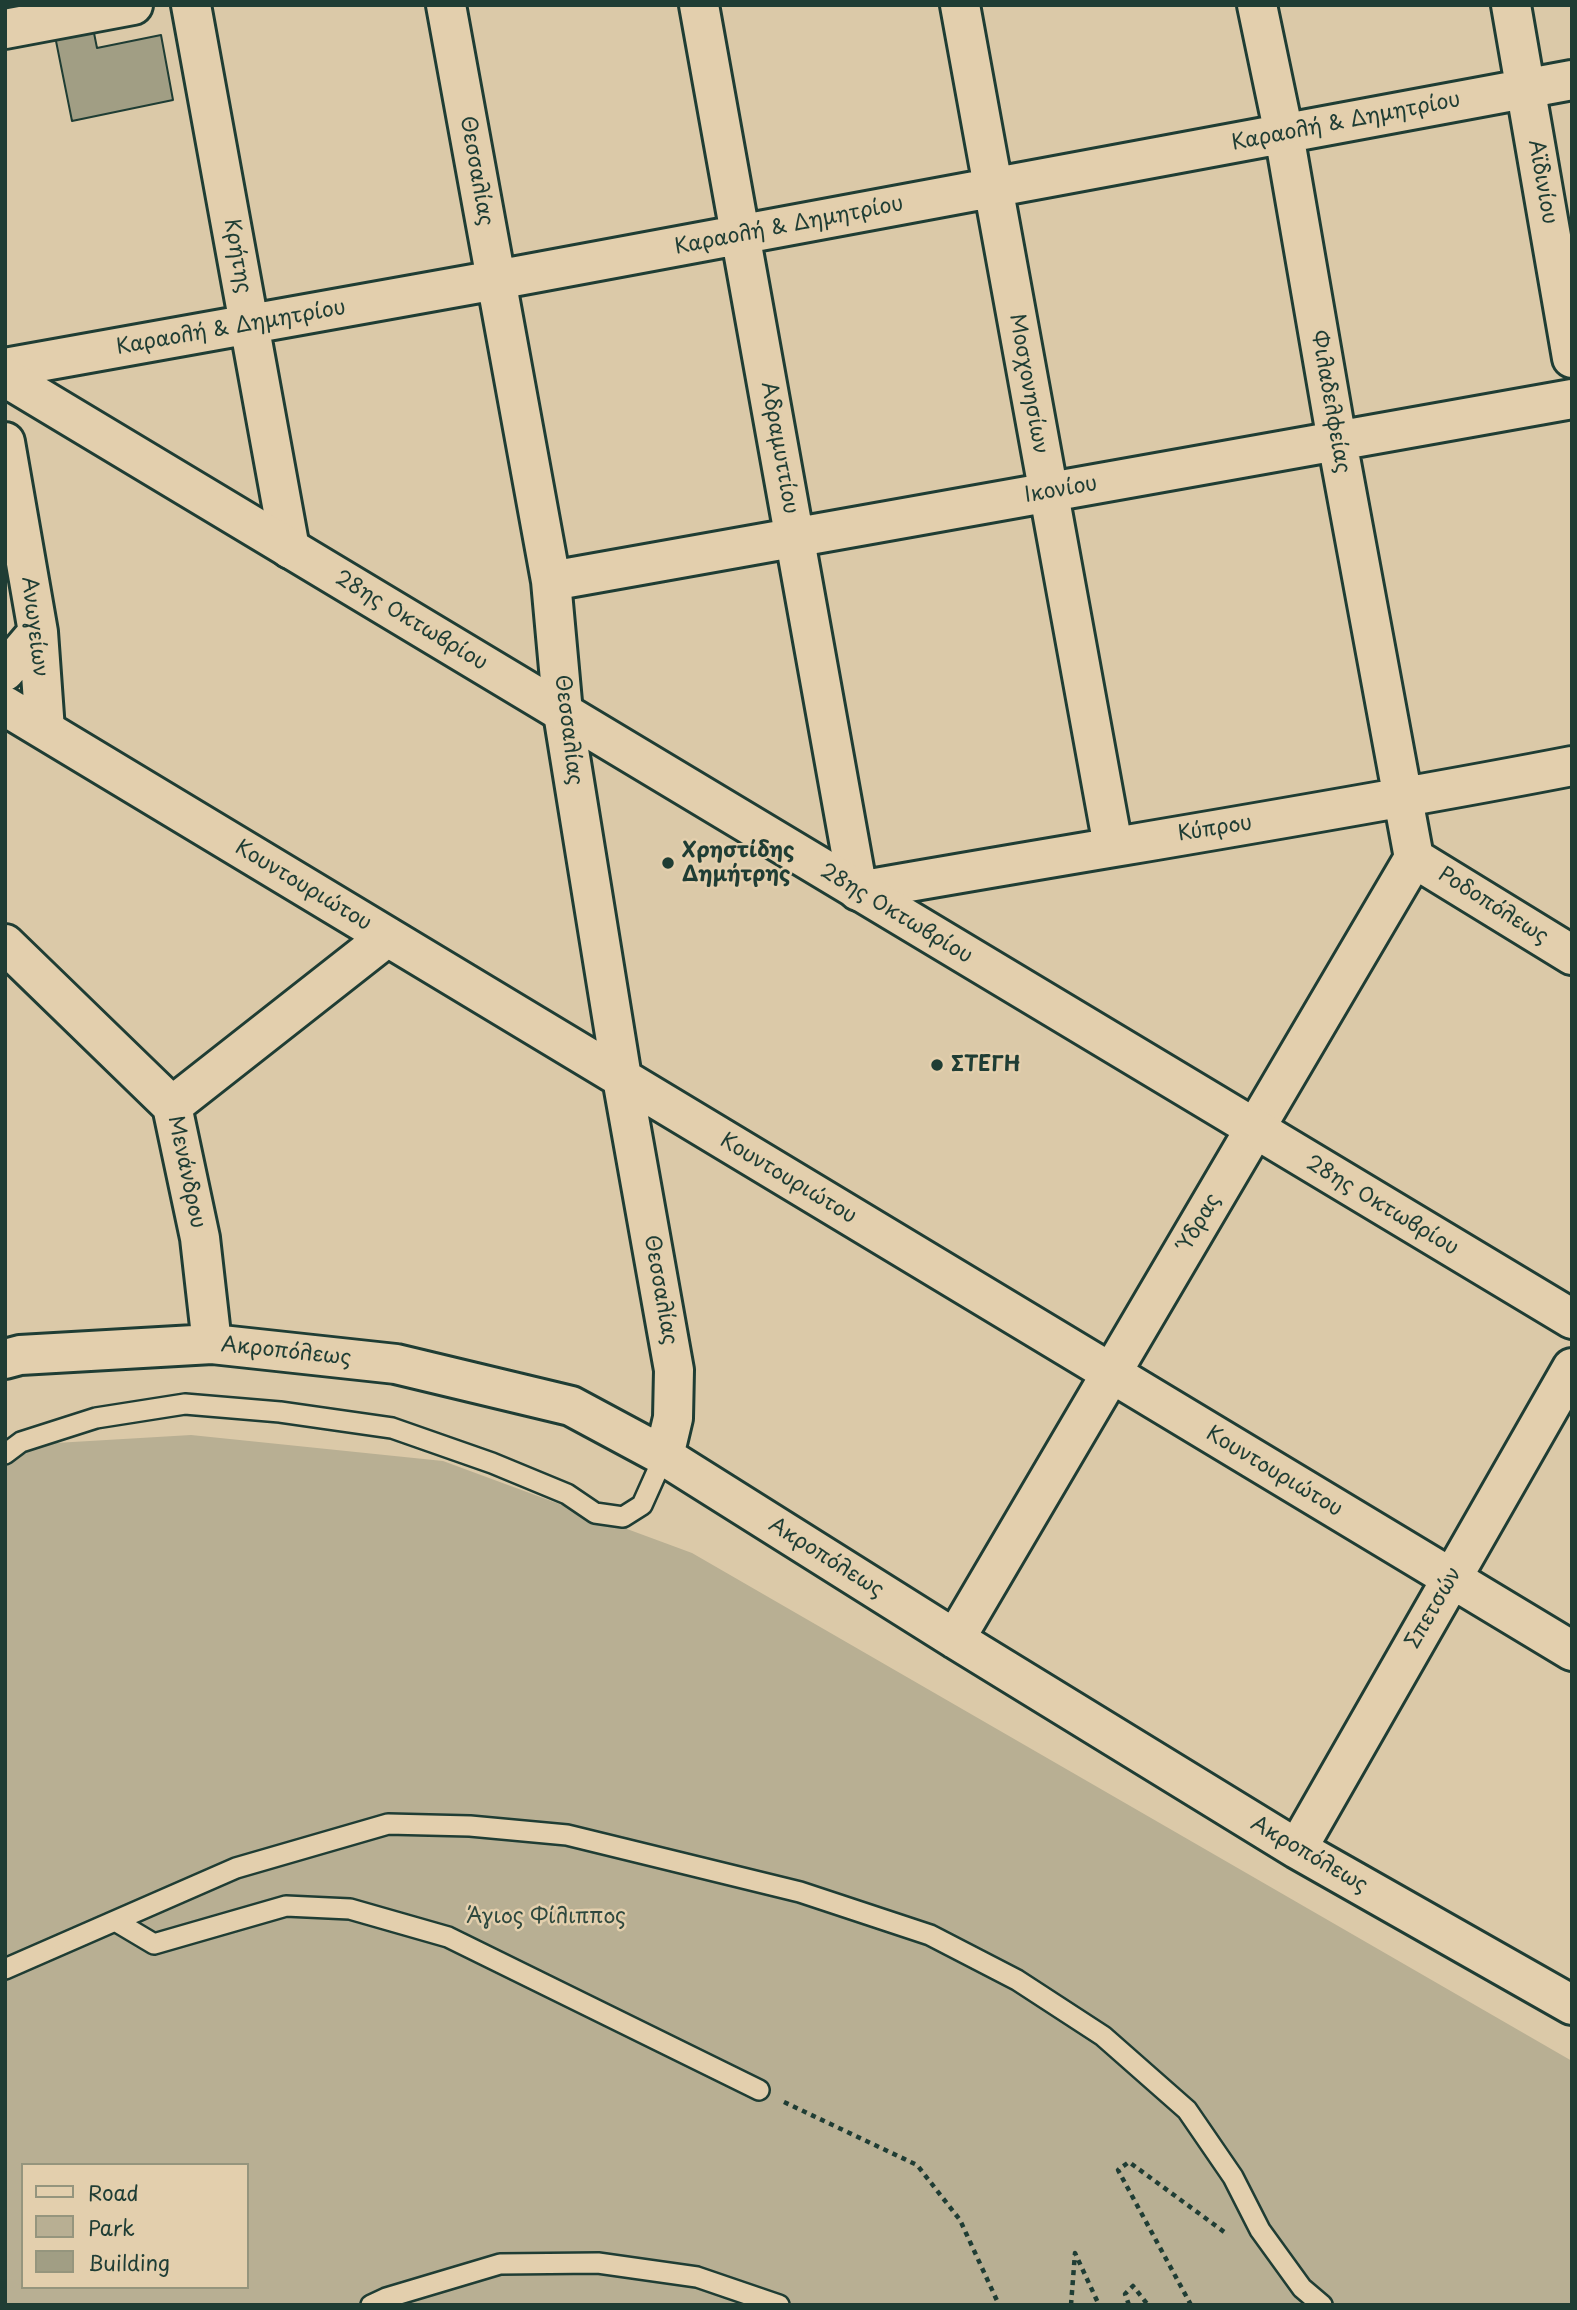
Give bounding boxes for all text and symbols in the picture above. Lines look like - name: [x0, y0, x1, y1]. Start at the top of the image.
- street label: Καραολή & Δημητρίου: [1229, 87, 1463, 157]
- street label: Θεσσαλίας: [454, 114, 498, 228]
- street label: Αϊδινίου: [1522, 138, 1562, 226]
- street label: Καραολή & Δημητρίου: [672, 191, 906, 261]
- street label: Κρήτης: [218, 217, 256, 295]
- street label: Καραολή & Δημητρίου: [114, 295, 348, 361]
- street label: Μοσχονησίων: [1003, 312, 1053, 456]
- street label: Φιλαδελφείας: [1305, 329, 1355, 475]
- street label: Αδραμυττίου: [755, 380, 803, 516]
- street label: Ικονίου: [1023, 471, 1099, 509]
- street label: 28ης Οκτωβρίου: [330, 566, 492, 676]
- street label: Ανωγείων: [15, 575, 53, 679]
- street label: Θεσσαλίας: [549, 673, 587, 787]
- street label: Κύπρου: [1176, 811, 1254, 847]
- street label: Κουντουριώτου: [230, 835, 376, 937]
- place label: Χρηστίδης Δημήτρης: [682, 838, 794, 888]
- marker: Χρηστίδης Δημήτρης: [660, 855, 676, 871]
- street label: 28ης Οκτωβρίου: [815, 859, 977, 969]
- street label: Ροδοπόλεως: [1433, 862, 1553, 950]
- place label: ΣΤΕΓΗ: [951, 1052, 1021, 1078]
- marker: ΣΤΕΓΗ: [929, 1057, 945, 1073]
- street label: Μενάνδρου: [162, 1113, 210, 1231]
- street label: Κουντουριώτου: [715, 1128, 861, 1230]
- street label: 28ης Οκτωβρίου: [1301, 1151, 1463, 1261]
- street label: Ύδρας: [1174, 1190, 1226, 1254]
- street label: Θεσσαλίας: [638, 1233, 682, 1347]
- street label: Ακροπόλεως: [220, 1333, 352, 1371]
- street label: Κουντουριώτου: [1201, 1421, 1347, 1523]
- street label: Ακροπόλεως: [764, 1513, 888, 1603]
- street label: Σπετσών: [1401, 1563, 1467, 1653]
- street label: Ακροπόλεως: [1246, 1811, 1372, 1899]
- park label: Άγιος Φίλιππος: [466, 1904, 626, 1930]
- legend: [21, 2163, 248, 2289]
- text: Road: [88, 2176, 139, 2208]
- text: Park: [88, 2211, 135, 2243]
- text: Building: [88, 2246, 170, 2278]

